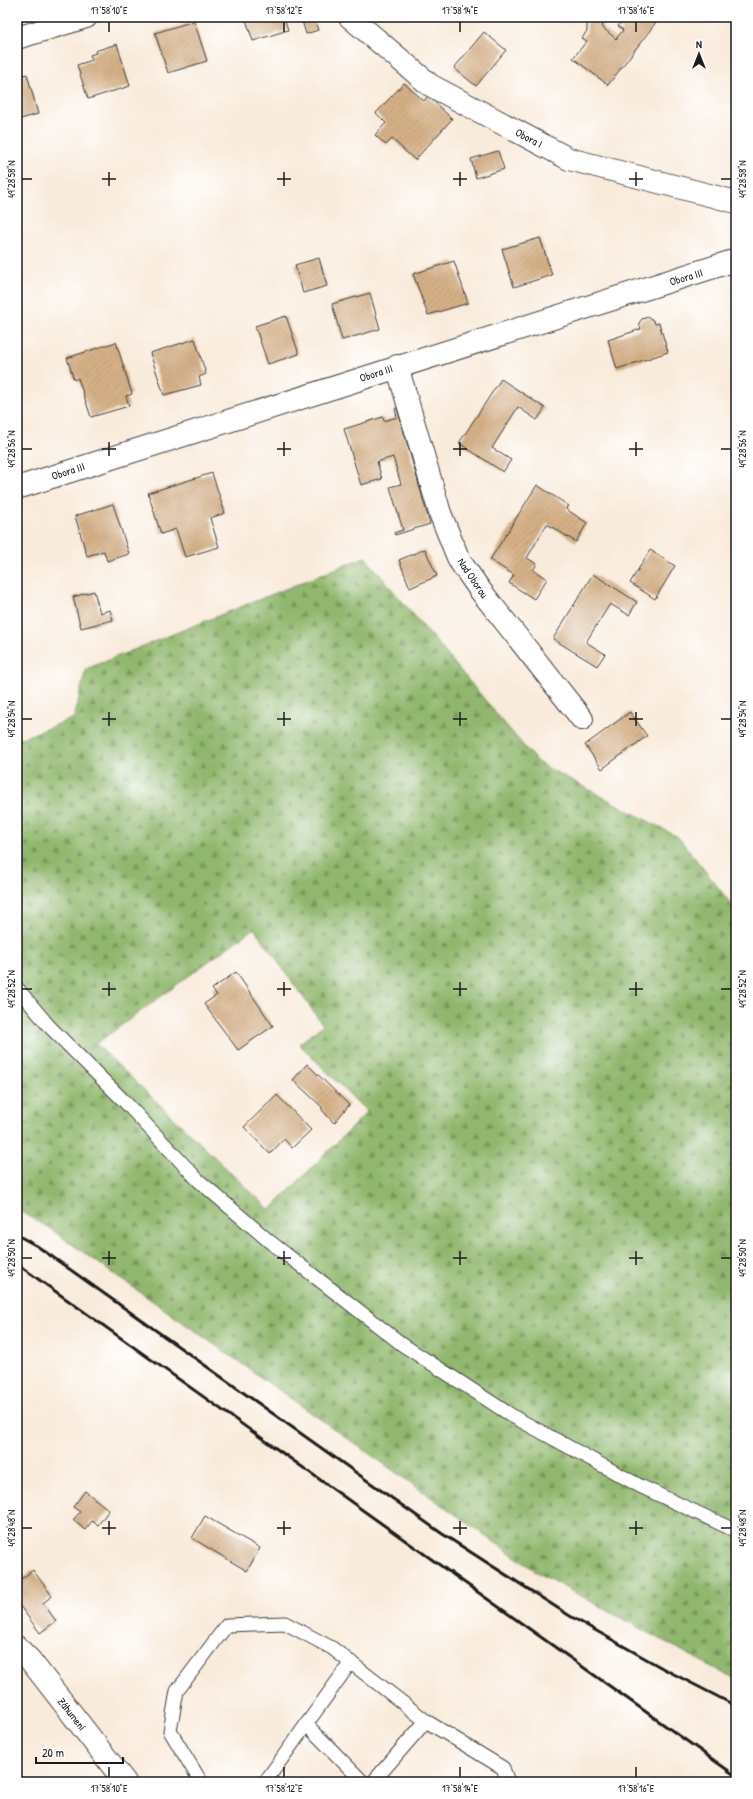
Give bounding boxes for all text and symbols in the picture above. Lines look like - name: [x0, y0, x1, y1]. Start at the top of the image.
- text: 17°58'10"E: [91, 4, 128, 17]
- text: 17°58'12"E: [266, 4, 303, 17]
- text: 17°58'14"E: [442, 4, 479, 17]
- text: 17°58'16"E: [618, 4, 655, 17]
- north arrow: [679, 34, 719, 74]
- text: N: [696, 37, 702, 51]
- street label: Obora I: [513, 125, 545, 151]
- text: 49°28'58"N: [5, 160, 18, 198]
- text: 49°28'58"N: [736, 160, 749, 198]
- street label: Obora III: [668, 265, 704, 289]
- street label: Obora III: [358, 361, 394, 385]
- text: 49°28'56"N: [5, 431, 18, 467]
- text: 49°28'56"N: [736, 431, 749, 467]
- street label: Obora III: [50, 459, 86, 483]
- street label: Nad Oborou: [455, 555, 492, 601]
- text: 49°28'54"N: [5, 701, 18, 737]
- text: 49°28'54"N: [736, 701, 749, 737]
- text: 49°28'52"N: [5, 970, 18, 1008]
- text: 49°28'52"N: [736, 970, 749, 1008]
- text: 49°28'50"N: [5, 1239, 18, 1277]
- text: 49°28'50"N: [736, 1239, 749, 1277]
- text: 49°28'48"N: [5, 1510, 18, 1546]
- text: 49°28'48"N: [736, 1510, 749, 1546]
- street label: Záhumení: [55, 1695, 89, 1733]
- scale bar: [36, 1739, 123, 1765]
- text: 20 m: [42, 1744, 64, 1761]
- text: 17°58'10"E: [91, 1782, 128, 1795]
- text: 17°58'12"E: [266, 1782, 303, 1795]
- text: 17°58'14"E: [442, 1782, 479, 1795]
- text: 17°58'16"E: [618, 1782, 655, 1795]

